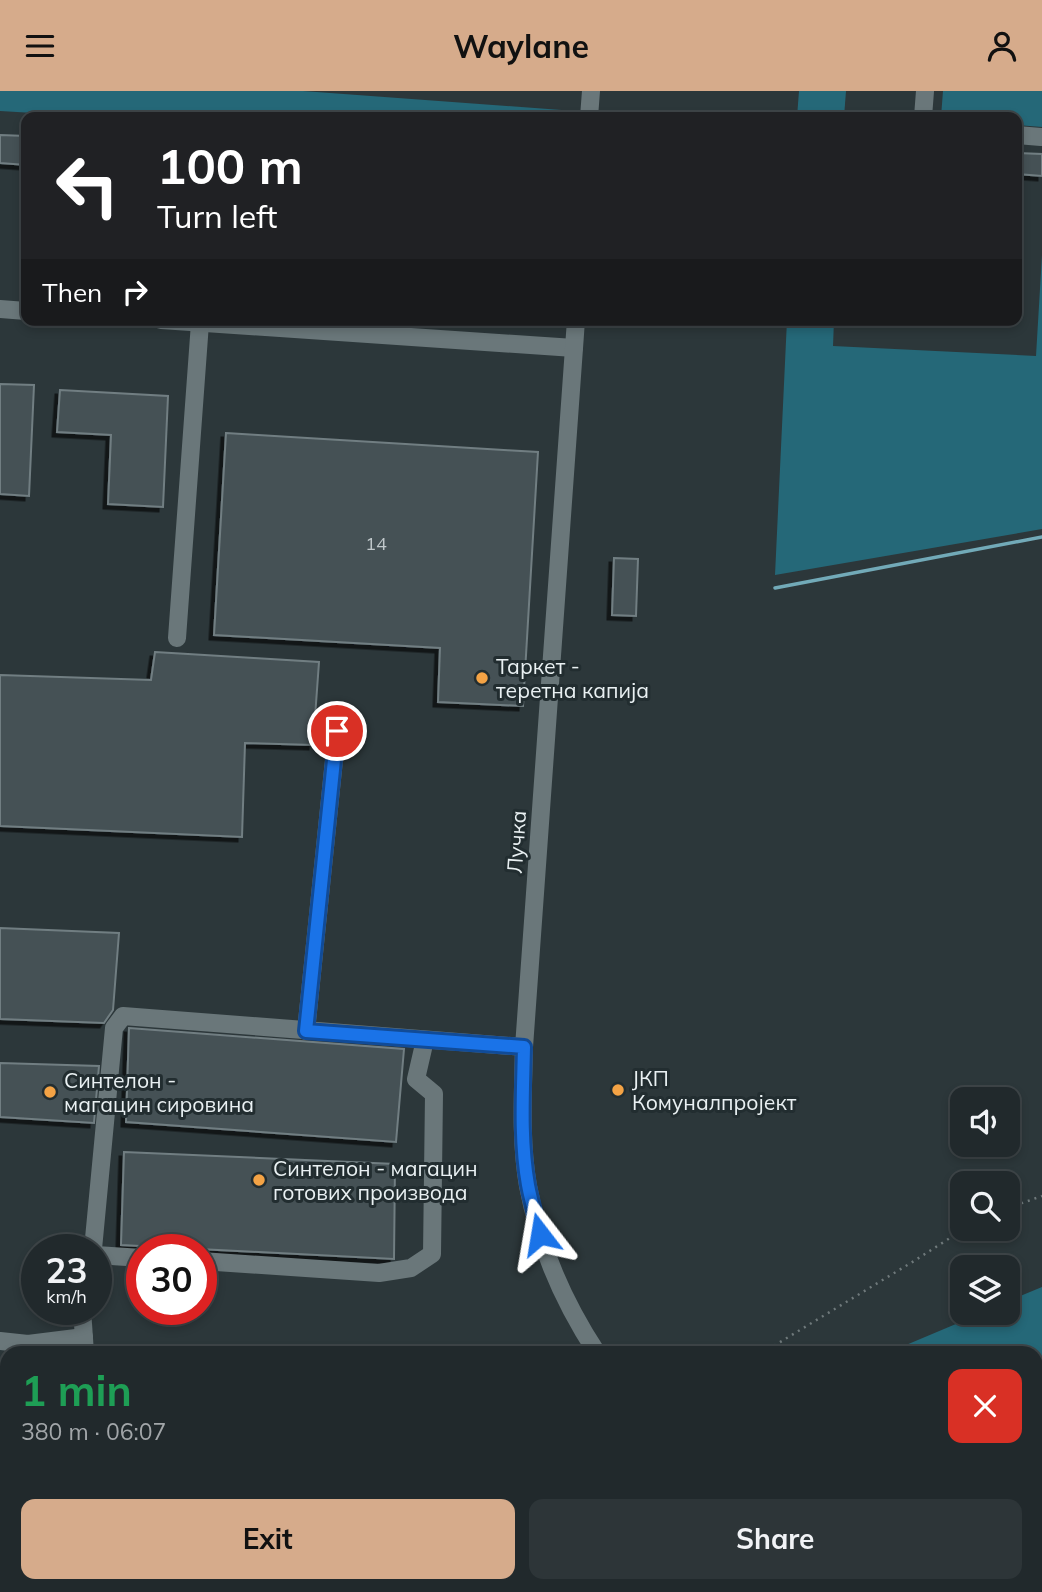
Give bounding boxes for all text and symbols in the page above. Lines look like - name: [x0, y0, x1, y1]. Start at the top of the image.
- text: Waylane: [453, 26, 589, 66]
- icon: menu: [21, 27, 59, 65]
- icon: person: [983, 27, 1021, 65]
- text: 100 m: [157, 135, 303, 196]
- icon: left: [42, 140, 133, 231]
- text: Turn left: [157, 196, 277, 236]
- icon: right: [116, 273, 154, 311]
- text: Then: [42, 276, 102, 309]
- house number: 14: [365, 532, 387, 555]
- place label: Таркет - теретна капија: [496, 653, 649, 703]
- marker: Таркет - теретна капија: [474, 670, 490, 686]
- pin: [307, 701, 367, 761]
- icon: arrive: [318, 712, 356, 750]
- street label: Лучка: [501, 810, 531, 874]
- place label: ЈКП Комуналпројект: [632, 1065, 797, 1115]
- place label: Синтелон - магацин сировина: [64, 1067, 254, 1117]
- marker: ЈКП Комуналпројект: [610, 1082, 626, 1098]
- marker: Синтелон - магацин сировина: [42, 1084, 58, 1100]
- map controls: [950, 1087, 1020, 1325]
- button: sound: [950, 1087, 1020, 1157]
- place label: Синтелон - магацин готових производа: [273, 1155, 478, 1205]
- button: search: [950, 1171, 1020, 1241]
- marker: Синтелон - магацин готових производа: [251, 1172, 267, 1188]
- position arrow: [503, 1197, 577, 1271]
- speed limit sign: 30: [126, 1234, 217, 1325]
- text: 23: [45, 1248, 88, 1292]
- button: layers: [950, 1255, 1020, 1325]
- text: km/h: [46, 1285, 87, 1308]
- text: 1 min: [21, 1364, 132, 1417]
- button: close: [948, 1369, 1022, 1443]
- text: 380 m · 06:07: [21, 1417, 166, 1446]
- button: Exit: [21, 1499, 515, 1579]
- button: Share: [529, 1499, 1022, 1579]

